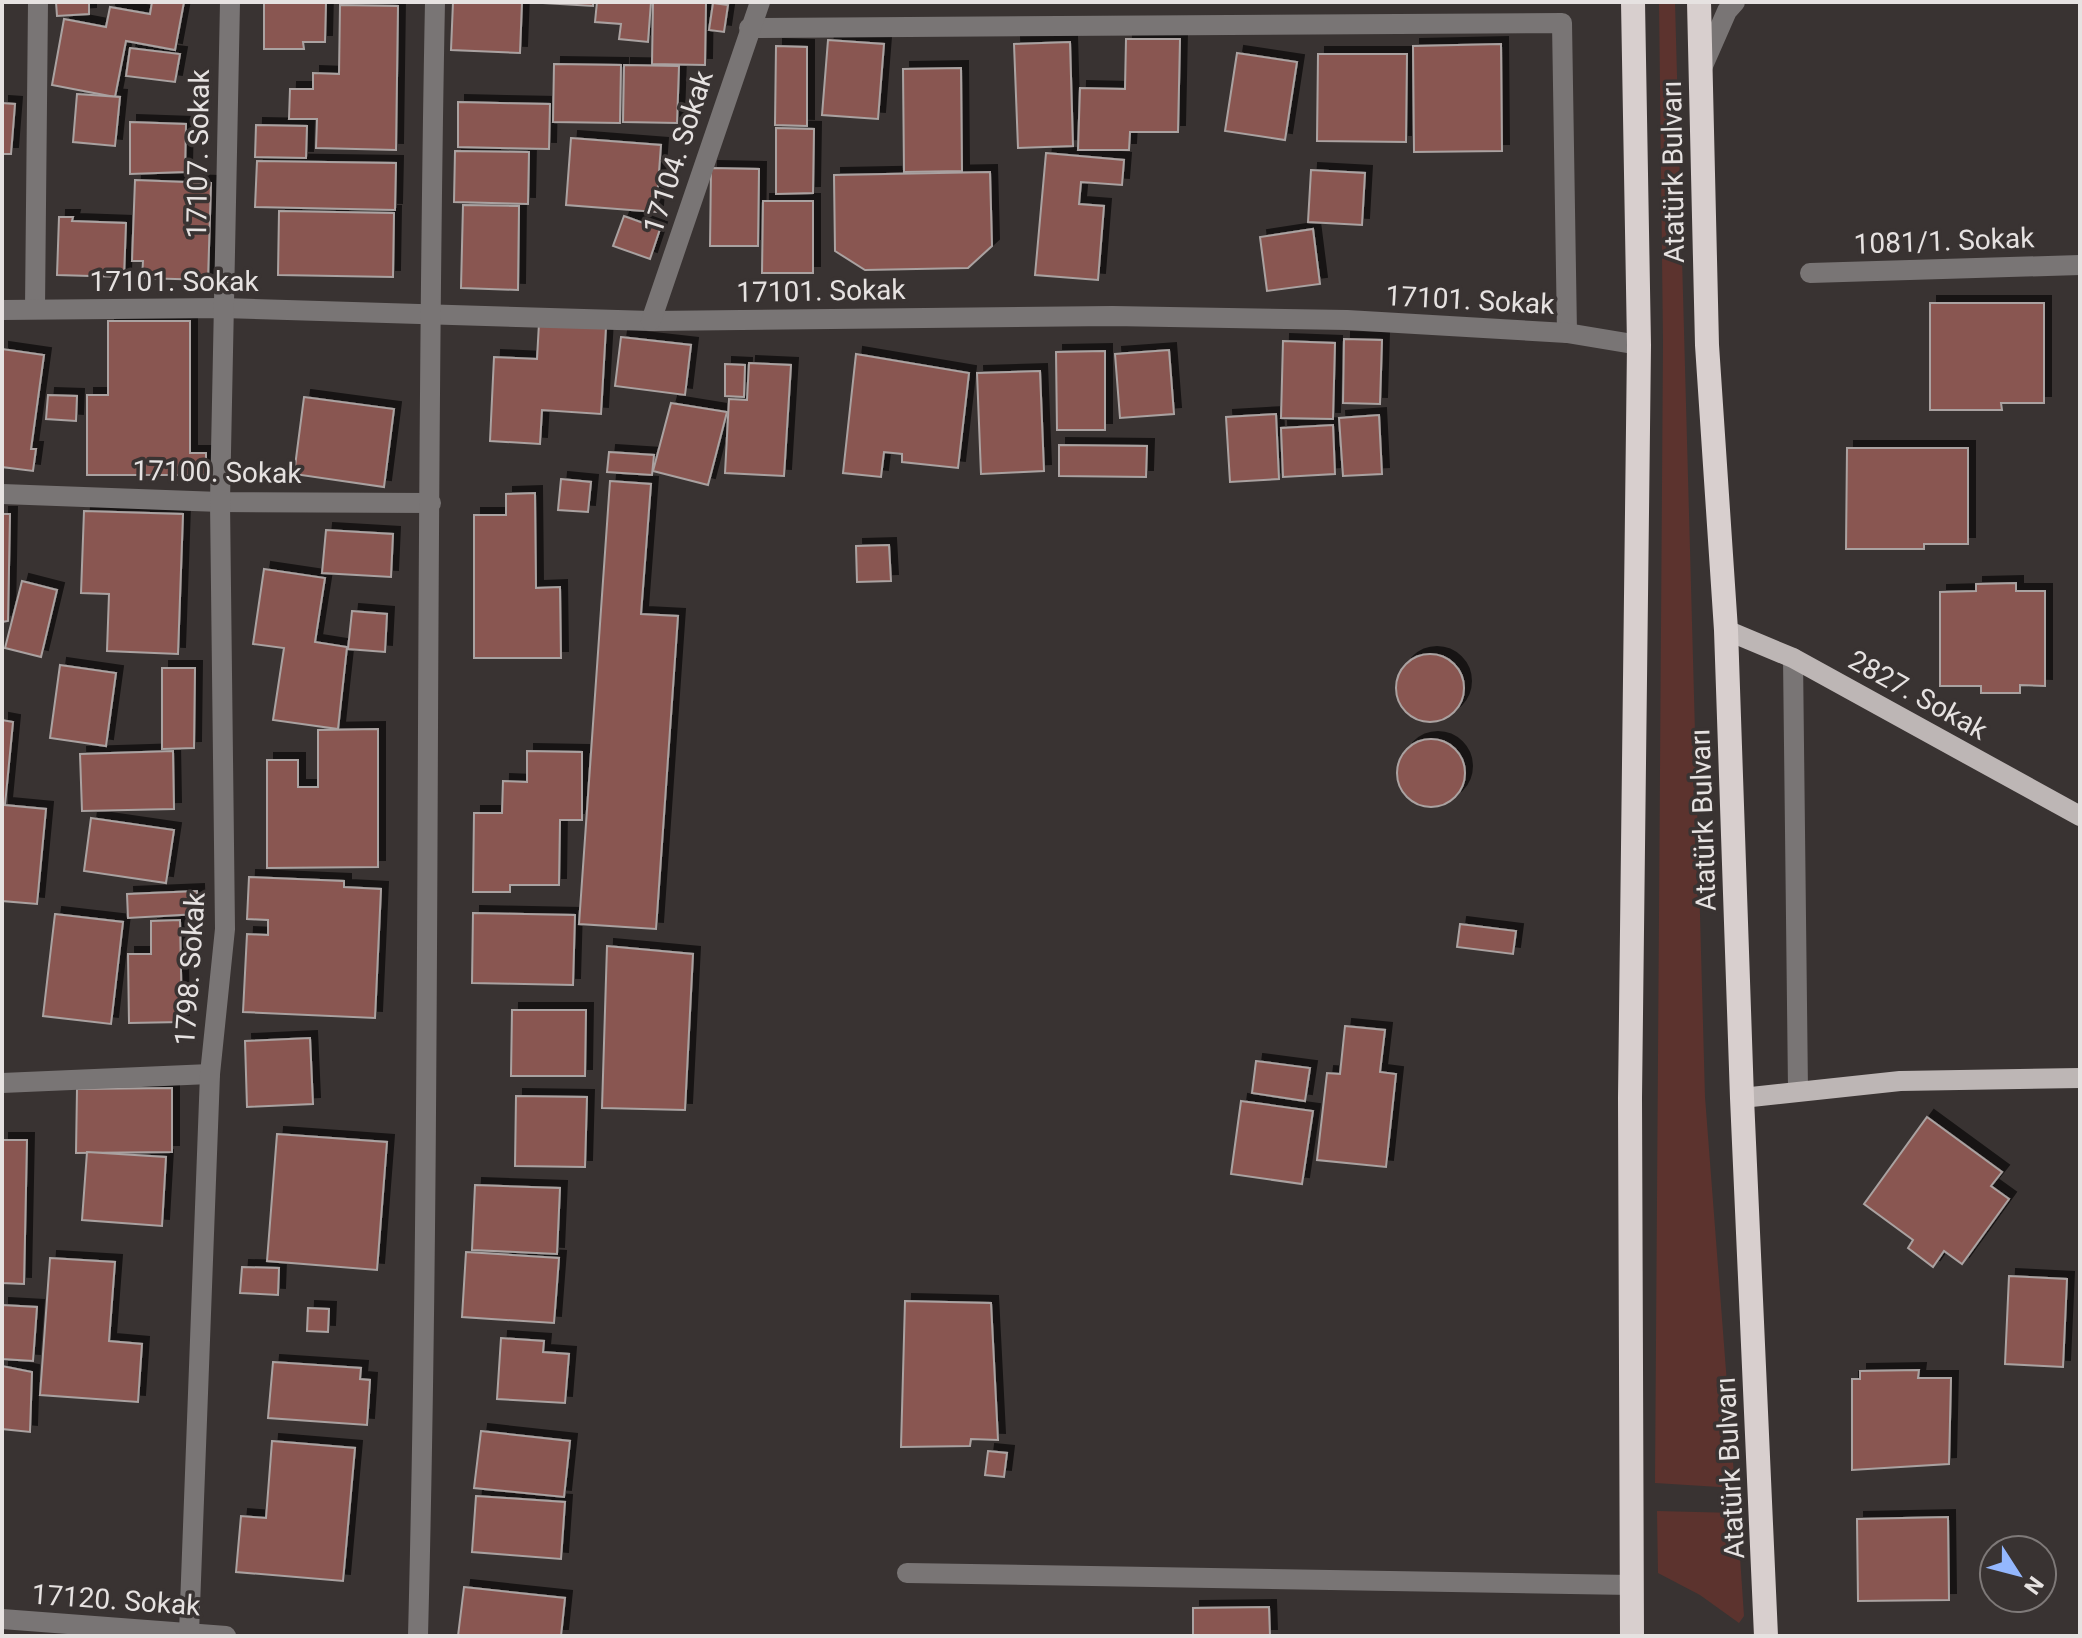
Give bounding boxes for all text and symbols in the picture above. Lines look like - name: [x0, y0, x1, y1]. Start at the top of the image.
- street label: 17104. Sokak: [636, 66, 720, 238]
- street label: 17107. Sokak: [180, 68, 216, 239]
- street label: Atatürk Bulvarı: [1655, 81, 1691, 263]
- street label: 1081/1. Sokak: [1853, 221, 2036, 261]
- street label: 17101. Sokak: [89, 265, 259, 298]
- street label: 17101. Sokak: [736, 273, 907, 309]
- street label: 17101. Sokak: [1385, 279, 1556, 321]
- street label: 17100. Sokak: [132, 454, 303, 490]
- street label: 2827. Sokak: [1843, 643, 1994, 747]
- street label: Atatürk Bulvarı: [1683, 728, 1723, 912]
- street label: 1798. Sokak: [168, 890, 212, 1047]
- street label: Atatürk Bulvarı: [1709, 1376, 1751, 1560]
- north arrow: [1978, 1534, 2058, 1614]
- text: N: [2019, 1572, 2048, 1599]
- street label: 17120. Sokak: [30, 1578, 202, 1622]

